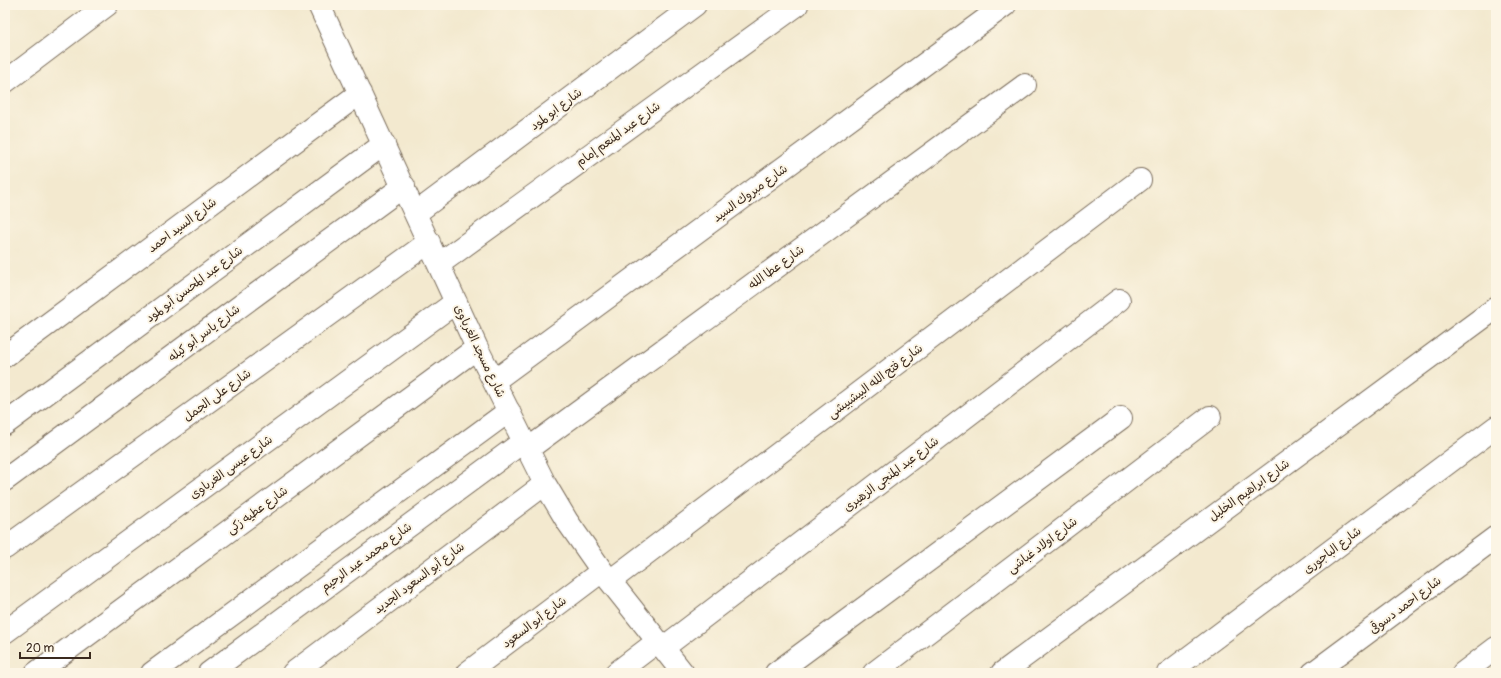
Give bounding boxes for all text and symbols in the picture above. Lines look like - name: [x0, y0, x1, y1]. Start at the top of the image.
- street label: شارع ابو لمود: [527, 85, 586, 135]
- street label: شارع عبد المنعم إمام: [573, 99, 664, 171]
- street label: شارع مبروك السيد: [710, 161, 791, 226]
- street label: شارع السيد احمد: [145, 195, 220, 257]
- street label: شارع عطا الله: [746, 242, 808, 293]
- street label: شارع عبد المحسن أبو لمود: [143, 243, 246, 327]
- street label: شارع ياسر أبو كيله: [166, 302, 244, 366]
- street label: شارع مسجد الغرباوى: [450, 302, 509, 401]
- street label: شارع فتح الله البيشبيشى: [825, 341, 926, 423]
- street label: شارع على الجمل: [181, 366, 255, 426]
- street label: شارع عيسى الغرباوى: [187, 432, 276, 503]
- street label: شارع عبد المنجى الزهيرى: [841, 434, 943, 516]
- street label: شارع ابراهيم الخليل: [1206, 456, 1293, 525]
- street label: شارع عطيه زكى: [224, 483, 291, 538]
- street label: شارع اولاد غباشى: [1004, 514, 1081, 577]
- street label: شارع محمد عبد الرحيم: [318, 519, 415, 596]
- street label: شارع الباجورى: [1300, 524, 1365, 578]
- street label: شارع أبو السعود الجديد: [371, 539, 468, 618]
- street label: شارع احمد دسوقى: [1366, 573, 1445, 638]
- street label: شارع أبو السعود: [499, 593, 570, 652]
- scale bar: [20, 634, 90, 660]
- text: 20 m: [26, 641, 55, 656]

